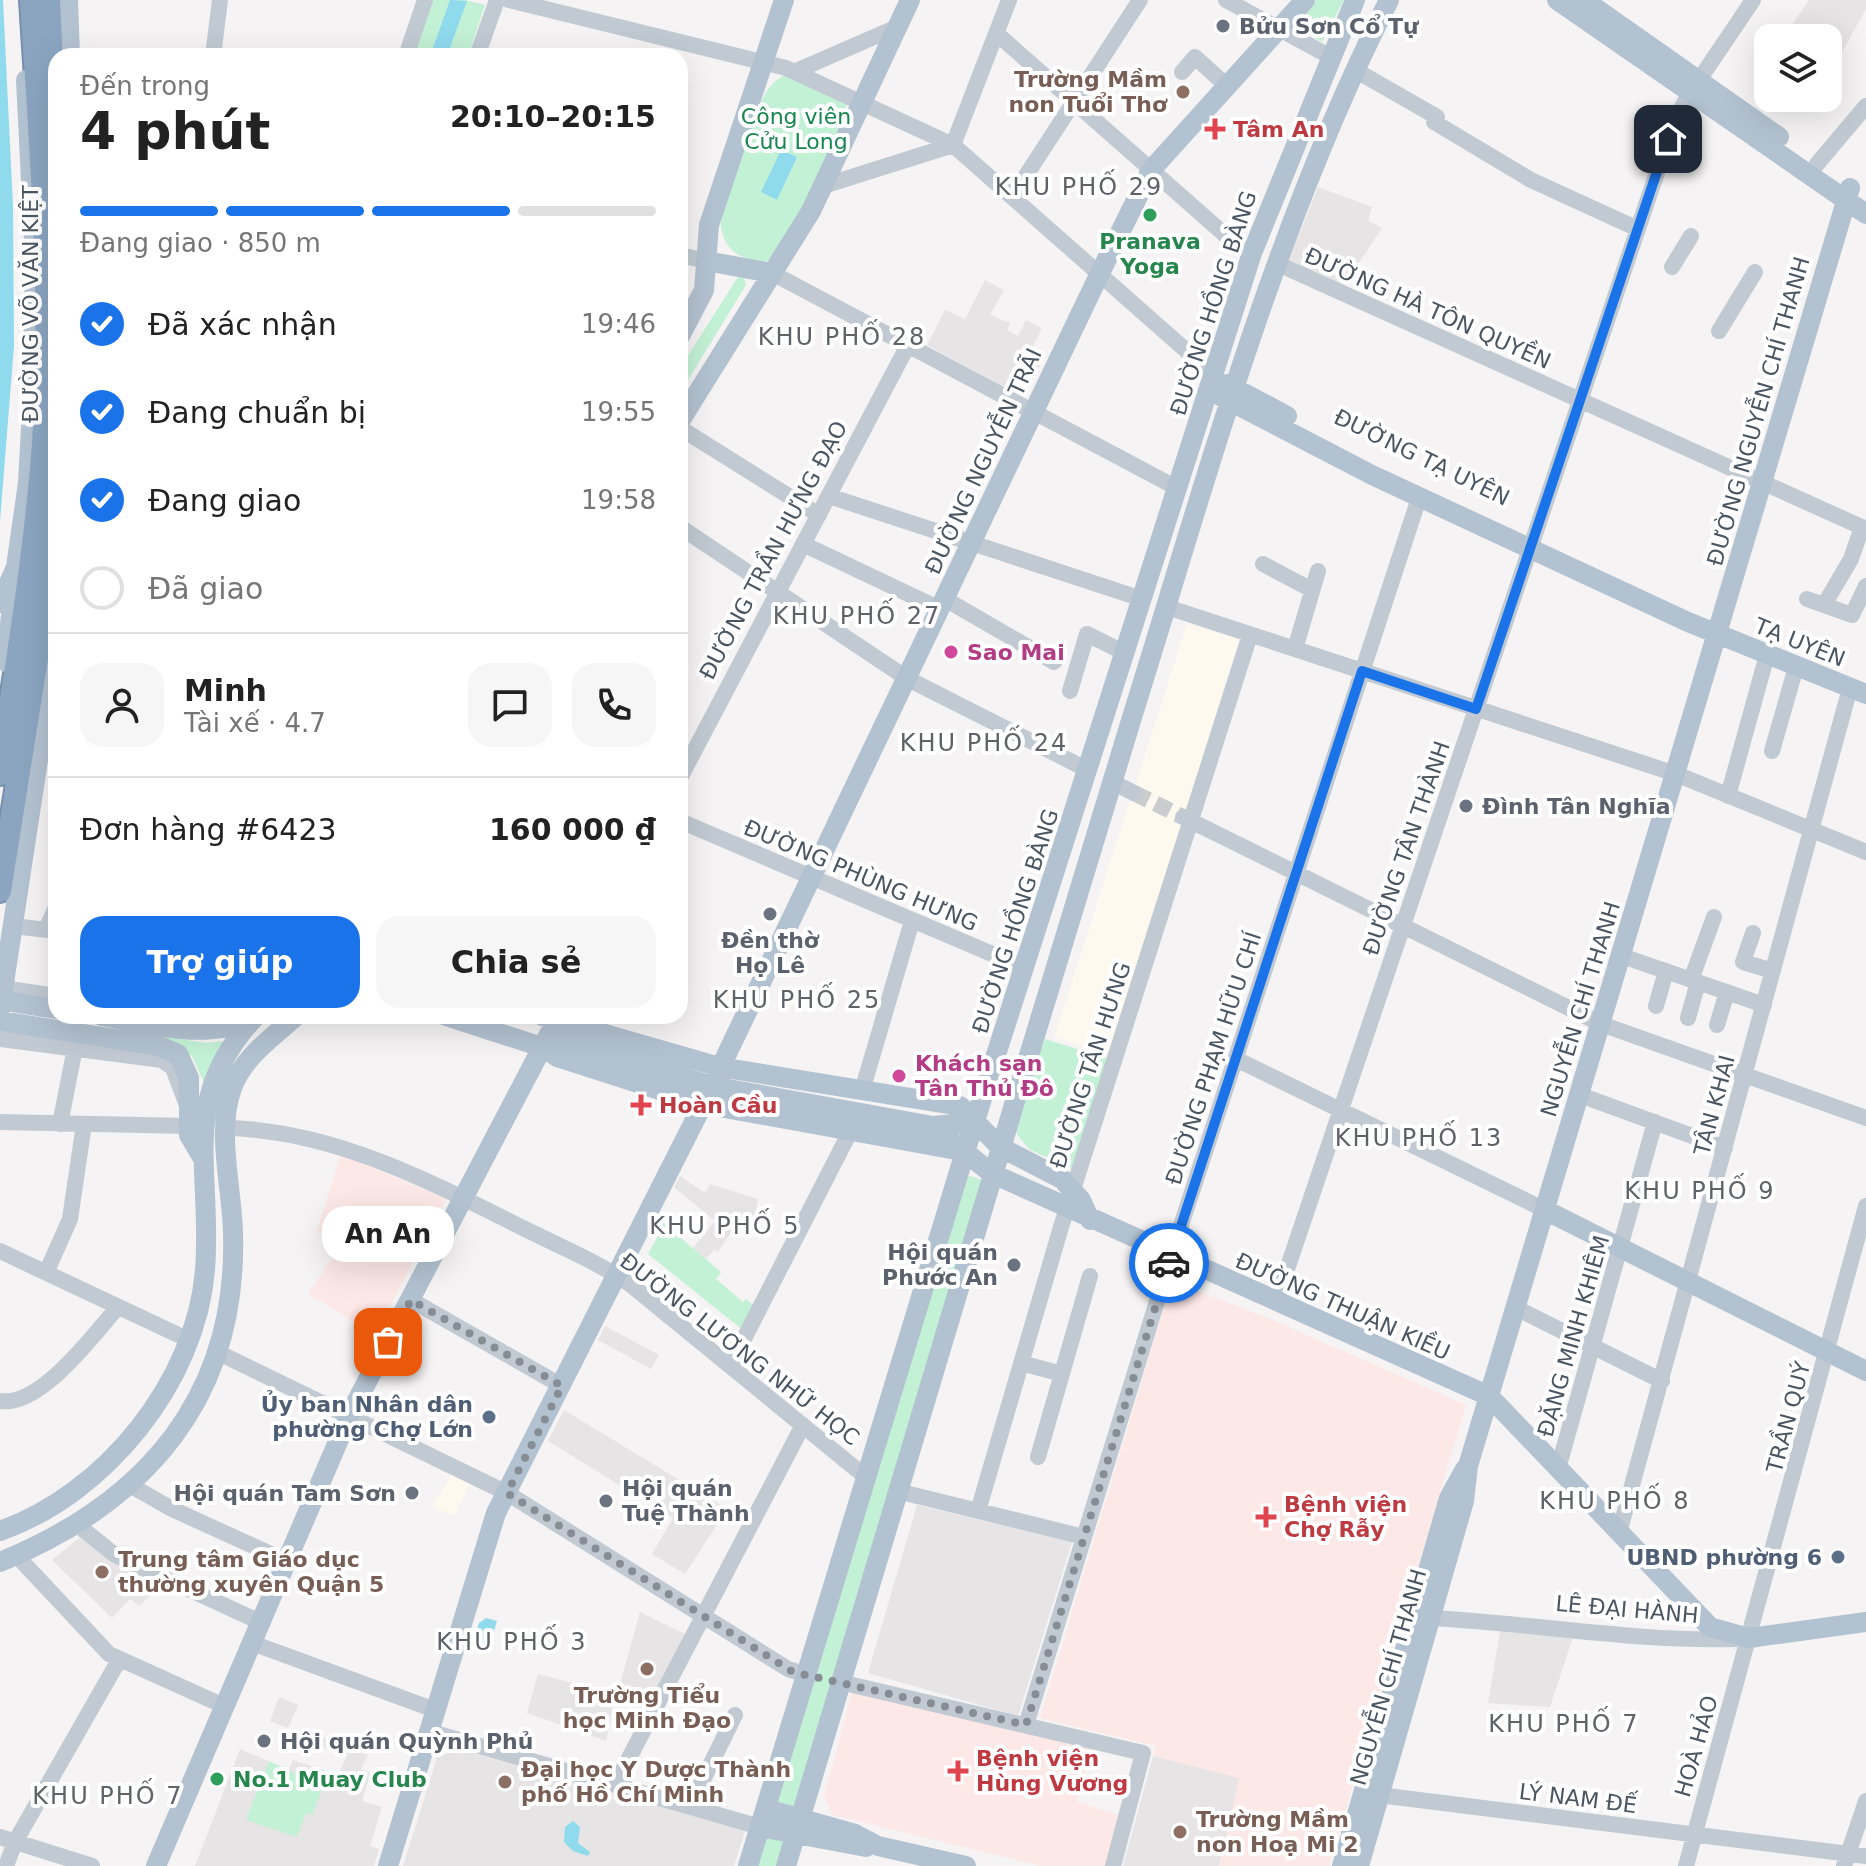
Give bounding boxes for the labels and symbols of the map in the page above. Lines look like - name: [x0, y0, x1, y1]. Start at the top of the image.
- place label: Bửu Sơn Cổ Tự: [1239, 14, 1420, 39]
- marker: Bửu Sơn Cổ Tự: [1214, 17, 1232, 35]
- place label: Trường Mầm non Tuổi Thơ: [1009, 67, 1168, 117]
- marker: Trường Mầm non Tuổi Thơ: [1174, 83, 1192, 101]
- park label: Công viên Cửu Long: [741, 104, 851, 154]
- pin: [1634, 105, 1702, 173]
- place label: Tâm An: [1233, 117, 1324, 142]
- marker: Tâm An: [1204, 118, 1226, 140]
- district label: KHU PHỐ 29: [995, 169, 1163, 201]
- street label: ĐƯỜNG VÕ VĂN KIỆT: [17, 185, 43, 423]
- street label: ĐƯỜNG HỒNG BÀNG: [1163, 187, 1262, 419]
- marker: Pranava Yoga: [1141, 206, 1159, 224]
- place label: Pranava Yoga: [1099, 229, 1201, 279]
- street label: ĐƯỜNG HÀ TÔN QUYỀN: [1301, 241, 1555, 374]
- street label: ĐƯỜNG NGUYỄN CHÍ THANH: [1698, 253, 1815, 569]
- district label: KHU PHỐ 28: [758, 319, 926, 351]
- street label: ĐƯỜNG NGUYỄN TRÃI: [916, 343, 1047, 578]
- street label: ĐƯỜNG TẠ UYÊN: [1330, 404, 1513, 511]
- street label: ĐƯỜNG TRẦN HƯNG ĐẠO: [693, 416, 852, 684]
- district label: KHU PHỐ 27: [773, 598, 941, 630]
- street label: TẠ UYÊN: [1750, 613, 1849, 672]
- place label: Sao Mai: [967, 640, 1065, 665]
- marker: Sao Mai: [942, 643, 960, 661]
- district label: KHU PHỐ 24: [900, 725, 1068, 757]
- street label: ĐƯỜNG TÂN THÀNH: [1358, 738, 1455, 958]
- place label: Đình Tân Nghĩa: [1482, 794, 1671, 819]
- marker: Đình Tân Nghĩa: [1457, 797, 1475, 815]
- street label: ĐƯỜNG HỒNG BÀNG: [965, 805, 1064, 1037]
- street label: ĐƯỜNG PHÙNG HƯNG: [740, 815, 982, 936]
- street label: NGUYỄN CHÍ THANH: [1532, 897, 1625, 1120]
- marker: Đền thờ Họ Lê: [761, 905, 779, 923]
- place label: Đền thờ Họ Lê: [721, 928, 820, 978]
- street label: ĐƯỜNG PHẠM HỮU CHÍ: [1160, 928, 1266, 1188]
- street label: ĐƯỜNG TÂN HƯNG: [1045, 959, 1136, 1172]
- district label: KHU PHỐ 25: [713, 982, 881, 1014]
- place label: Khách sạn Tân Thủ Đô: [915, 1051, 1054, 1101]
- street label: TÂN KHAI: [1689, 1052, 1740, 1159]
- marker: Khách sạn Tân Thủ Đô: [890, 1067, 908, 1085]
- place label: Hoàn Cầu: [659, 1093, 777, 1118]
- marker: Hoàn Cầu: [630, 1094, 652, 1116]
- district label: KHU PHỐ 13: [1335, 1120, 1503, 1152]
- district label: KHU PHỐ 9: [1624, 1173, 1776, 1205]
- callout: An An: [322, 1206, 454, 1262]
- district label: KHU PHỐ 5: [649, 1208, 801, 1240]
- courier: [1129, 1223, 1209, 1303]
- street label: ĐẶNG MINH KHIÊM: [1532, 1232, 1614, 1440]
- place label: Hội quán Phước An: [882, 1240, 998, 1290]
- street label: ĐƯỜNG THUẬN KIỀU: [1232, 1246, 1455, 1365]
- street label: ĐƯỜNG LƯƠNG NHỮ HỌC: [615, 1248, 865, 1450]
- marker: Hội quán Phước An: [1005, 1256, 1023, 1274]
- pin: [354, 1308, 422, 1376]
- street label: TRẦN QUÝ: [1759, 1358, 1815, 1476]
- place label: Ủy ban Nhân dân phường Chợ Lớn: [261, 1390, 473, 1442]
- marker: Ủy ban Nhân dân phường Chợ Lớn: [480, 1408, 498, 1426]
- place label: Hội quán Tuệ Thành: [622, 1476, 750, 1526]
- place label: Hội quán Tam Sơn: [173, 1481, 396, 1506]
- district label: KHU PHỐ 8: [1539, 1483, 1691, 1515]
- marker: Hội quán Tam Sơn: [403, 1484, 421, 1502]
- marker: Hội quán Tuệ Thành: [597, 1492, 615, 1510]
- place label: Bệnh viện Chợ Rẫy: [1284, 1492, 1407, 1542]
- marker: Bệnh viện Chợ Rẫy: [1255, 1506, 1277, 1528]
- place label: UBND phường 6: [1626, 1545, 1822, 1570]
- place label: Trung tâm Giáo dục thường xuyên Quận 5: [118, 1547, 384, 1597]
- marker: UBND phường 6: [1829, 1548, 1847, 1566]
- marker: Trung tâm Giáo dục thường xuyên Quận 5: [93, 1563, 111, 1581]
- street label: NGUYỄN CHÍ THANH: [1342, 1565, 1431, 1788]
- street label: LÊ ĐẠI HÀNH: [1554, 1591, 1699, 1628]
- district label: KHU PHỐ 3: [436, 1624, 588, 1656]
- marker: Trường Tiểu học Minh Đạo: [638, 1660, 656, 1678]
- place label: Trường Tiểu học Minh Đạo: [563, 1683, 731, 1733]
- street label: HOÀ HẢO: [1669, 1692, 1723, 1800]
- district label: KHU PHỐ 7: [1488, 1706, 1640, 1738]
- place label: Hội quán Quỳnh Phủ: [280, 1729, 533, 1754]
- marker: Hội quán Quỳnh Phủ: [255, 1732, 273, 1750]
- place label: Bệnh viện Hùng Vương: [976, 1746, 1128, 1796]
- place label: Đại học Y Dược Thành phố Hồ Chí Minh: [521, 1757, 791, 1807]
- marker: Bệnh viện Hùng Vương: [947, 1760, 969, 1782]
- place label: No.1 Muay Club: [233, 1767, 427, 1792]
- marker: No.1 Muay Club: [208, 1770, 226, 1788]
- marker: Đại học Y Dược Thành phố Hồ Chí Minh: [496, 1773, 514, 1791]
- street label: LÝ NAM ĐẾ: [1518, 1777, 1639, 1818]
- district label: KHU PHỐ 7: [32, 1778, 184, 1810]
- place label: Trường Mầm non Hoạ Mi 2: [1196, 1807, 1359, 1857]
- marker: Trường Mầm non Hoạ Mi 2: [1171, 1823, 1189, 1841]

